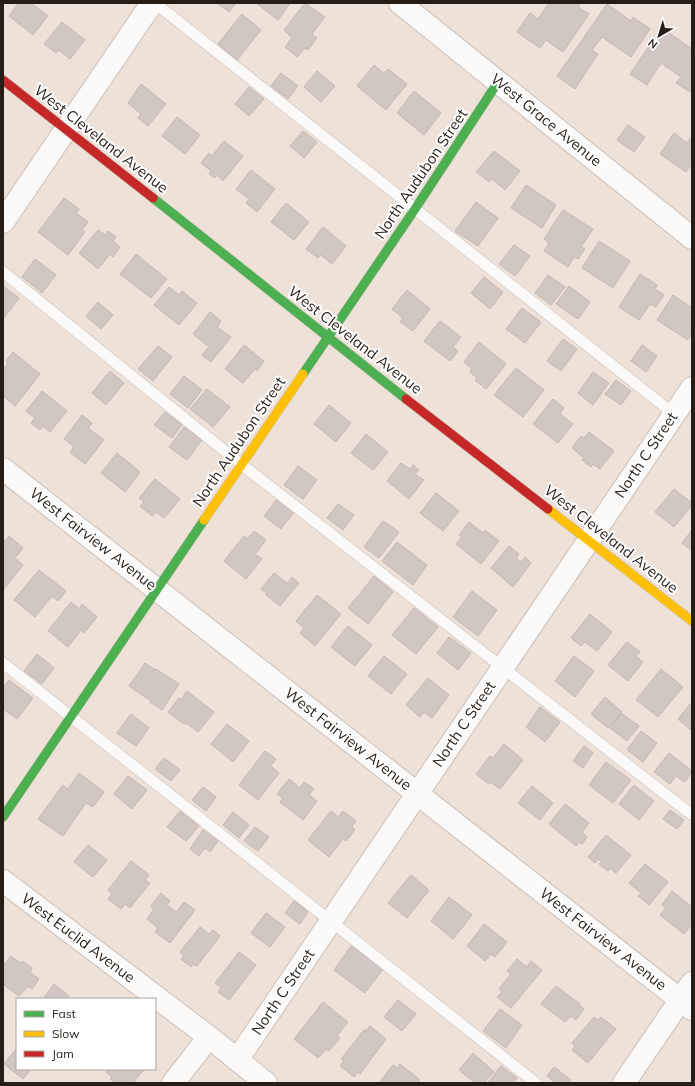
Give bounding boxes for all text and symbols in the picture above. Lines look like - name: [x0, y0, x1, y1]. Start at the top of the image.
- north arrow: [639, 16, 679, 56]
- text: N: [645, 36, 660, 52]
- street label: West Grace Avenue: [487, 69, 606, 170]
- street label: West Cleveland Avenue: [30, 80, 172, 197]
- street label: North Audubon Street: [370, 105, 471, 242]
- street label: West Cleveland Avenue: [284, 281, 426, 398]
- street label: North Audubon Street: [188, 373, 289, 510]
- street label: North C Street: [610, 408, 681, 501]
- street label: West Cleveland Avenue: [540, 480, 682, 597]
- street label: West Fairview Avenue: [26, 483, 161, 594]
- street label: North C Street: [428, 677, 499, 770]
- street label: West Fairview Avenue: [281, 683, 416, 794]
- street label: West Fairview Avenue: [536, 883, 671, 994]
- street label: West Euclid Avenue: [18, 889, 139, 987]
- street label: North C Street: [247, 945, 318, 1038]
- legend: [16, 998, 156, 1070]
- text: Fast: [52, 1006, 76, 1021]
- text: Slow: [52, 1026, 80, 1041]
- text: Jam: [52, 1046, 74, 1061]

